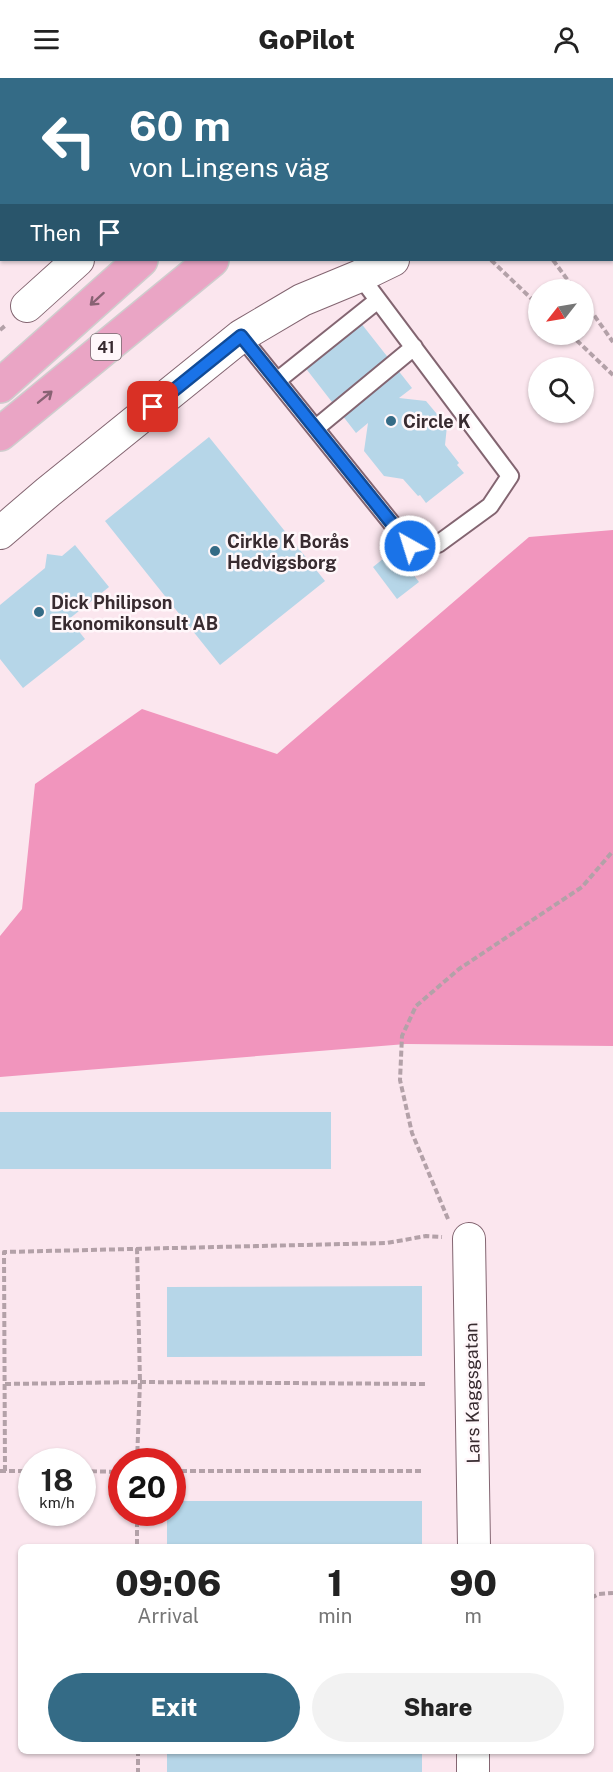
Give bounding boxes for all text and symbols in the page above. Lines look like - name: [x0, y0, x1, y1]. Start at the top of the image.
- icon: menu: [30, 23, 63, 56]
- text: GoPilot: [258, 23, 355, 55]
- icon: person: [550, 23, 583, 56]
- text: 60 m: [129, 101, 231, 150]
- icon: left: [30, 102, 108, 180]
- text: von Lingens väg: [129, 151, 330, 183]
- icon: arrive: [93, 216, 126, 249]
- text: Then: [30, 220, 81, 246]
- north arrow: [528, 279, 594, 345]
- map controls: [528, 279, 594, 423]
- one-way arrow: [90, 292, 105, 306]
- road number: 41: [91, 334, 121, 360]
- button: search: [528, 357, 594, 423]
- pin: [127, 381, 178, 432]
- one-way arrow: [37, 390, 52, 404]
- icon: arrive: [136, 390, 169, 423]
- place label: Circle K: [403, 411, 471, 432]
- marker: Circle K: [384, 414, 398, 428]
- position arrow: [378, 514, 442, 578]
- place label: Cirkle K Borås Hedvigsborg: [227, 531, 349, 573]
- marker: Cirkle K Borås Hedvigsborg: [208, 544, 222, 558]
- place label: Dick Philipson Ekonomikonsult AB: [51, 592, 218, 634]
- marker: Dick Philipson Ekonomikonsult AB: [32, 605, 46, 619]
- street label: Lars Kaggsgatan: [460, 1322, 484, 1464]
- speed limit sign: 20: [108, 1448, 186, 1526]
- text: 18: [41, 1462, 73, 1498]
- text: km/h: [39, 1494, 75, 1511]
- text: 09:06: [115, 1562, 221, 1604]
- text: 1: [327, 1562, 343, 1604]
- text: 90: [449, 1562, 497, 1604]
- text: Arrival: [137, 1604, 199, 1628]
- text: min: [318, 1604, 352, 1628]
- text: m: [464, 1604, 482, 1628]
- button: Exit: [48, 1673, 300, 1742]
- button: Share: [312, 1673, 564, 1742]

